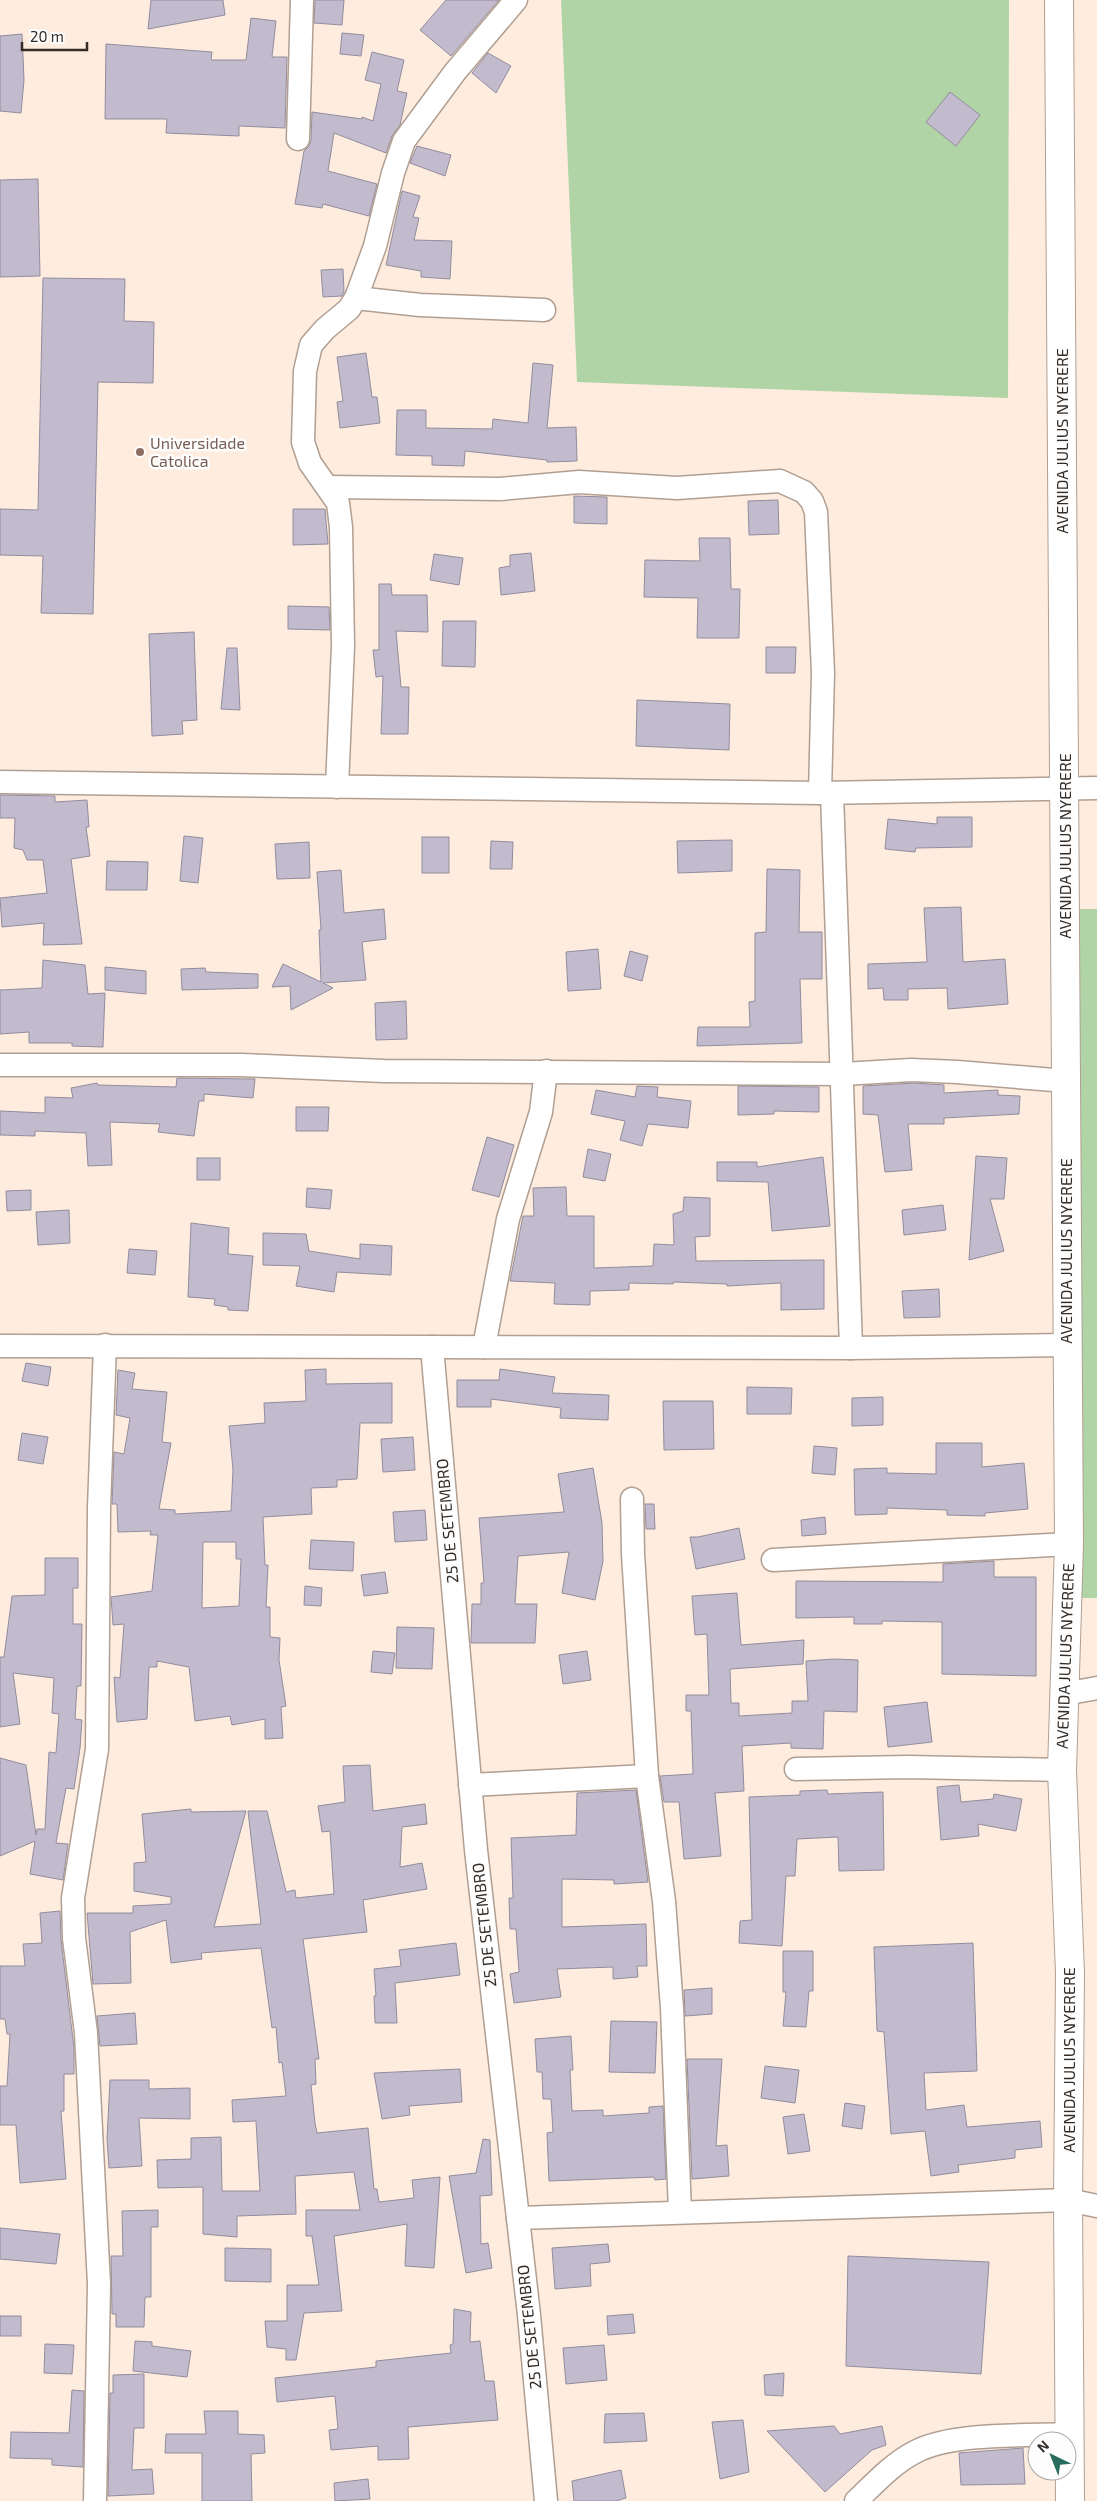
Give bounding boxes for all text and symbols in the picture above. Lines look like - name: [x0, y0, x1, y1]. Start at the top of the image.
- scale bar: [22, 20, 88, 52]
- text: 20 m: [30, 27, 64, 45]
- street label: AVENIDA JULIUS NYERERE: [1052, 348, 1071, 534]
- place label: Universidade Catolica: [150, 433, 245, 470]
- marker: Universidade Catolica: [134, 446, 146, 458]
- street label: AVENIDA JULIUS NYERERE: [1055, 753, 1074, 939]
- street label: AVENIDA JULIUS NYERERE: [1056, 1158, 1075, 1344]
- street label: 25 DE SETEMBRO: [432, 1458, 461, 1584]
- street label: AVENIDA JULIUS NYERERE: [1052, 1563, 1077, 1749]
- street label: 25 DE SETEMBRO: [468, 1862, 499, 1988]
- street label: AVENIDA JULIUS NYERERE: [1059, 1967, 1078, 2153]
- street label: 25 DE SETEMBRO: [513, 2264, 544, 2390]
- north arrow: [1027, 2431, 1077, 2481]
- text: N: [1033, 2436, 1052, 2456]

